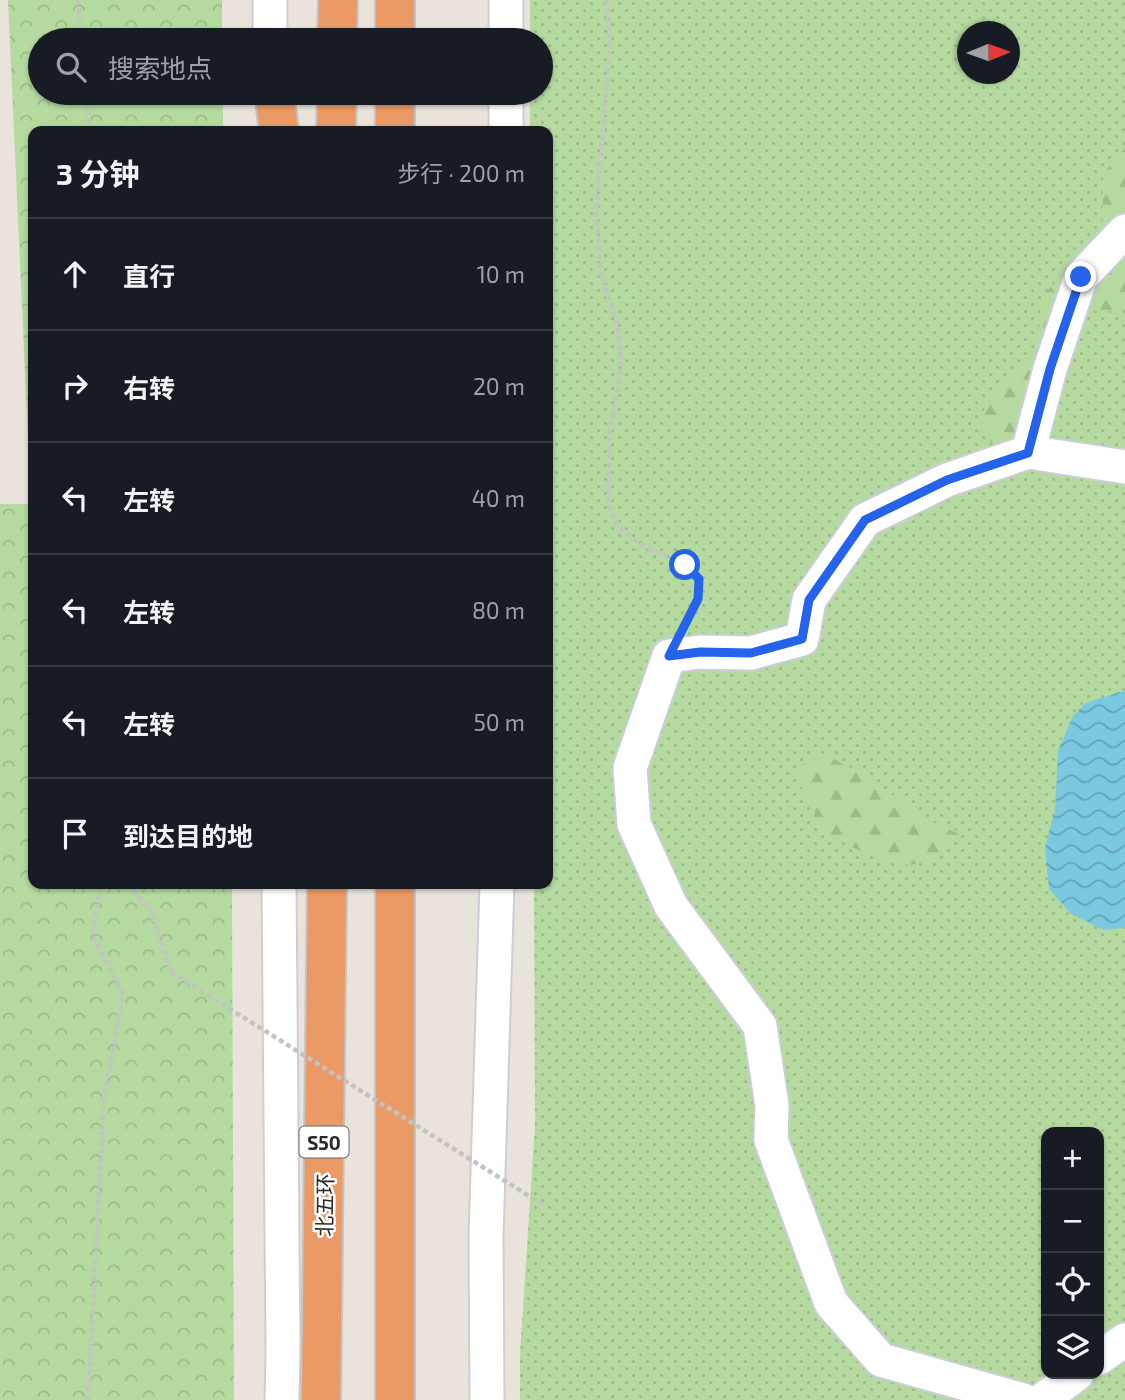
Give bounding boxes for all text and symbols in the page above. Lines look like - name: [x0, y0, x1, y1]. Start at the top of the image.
- north arrow: [957, 21, 1020, 84]
- search box: [28, 28, 553, 105]
- icon: search: [52, 48, 90, 86]
- text: 搜索地点: [108, 52, 212, 83]
- text: 3 分钟: [56, 155, 140, 191]
- text: 步行 · 200 m: [397, 159, 525, 187]
- icon: ahead: [56, 255, 94, 293]
- text: 直行: [123, 260, 175, 291]
- text: 10 m: [477, 260, 525, 288]
- route end: [1065, 261, 1096, 292]
- icon: right: [56, 367, 94, 405]
- text: 右转: [123, 372, 175, 403]
- text: 20 m: [473, 372, 525, 400]
- icon: left: [56, 479, 94, 517]
- text: 左转: [123, 484, 175, 515]
- text: 40 m: [472, 484, 525, 512]
- route start: [669, 549, 700, 580]
- icon: left: [56, 591, 94, 629]
- text: 左转: [123, 596, 175, 627]
- text: 80 m: [472, 596, 525, 624]
- icon: left: [56, 703, 94, 741]
- text: 左转: [123, 708, 175, 739]
- text: 50 m: [474, 708, 525, 736]
- icon: arrive: [56, 815, 94, 853]
- text: 到达目的地: [123, 820, 253, 851]
- road number: S50: [300, 1126, 348, 1158]
- map controls: [1041, 1127, 1104, 1379]
- button: +: [1041, 1127, 1104, 1190]
- street label: 北五环: [311, 1173, 337, 1237]
- button: −: [1041, 1190, 1104, 1253]
- button: locate: [1041, 1253, 1104, 1316]
- button: layers: [1041, 1316, 1104, 1379]

